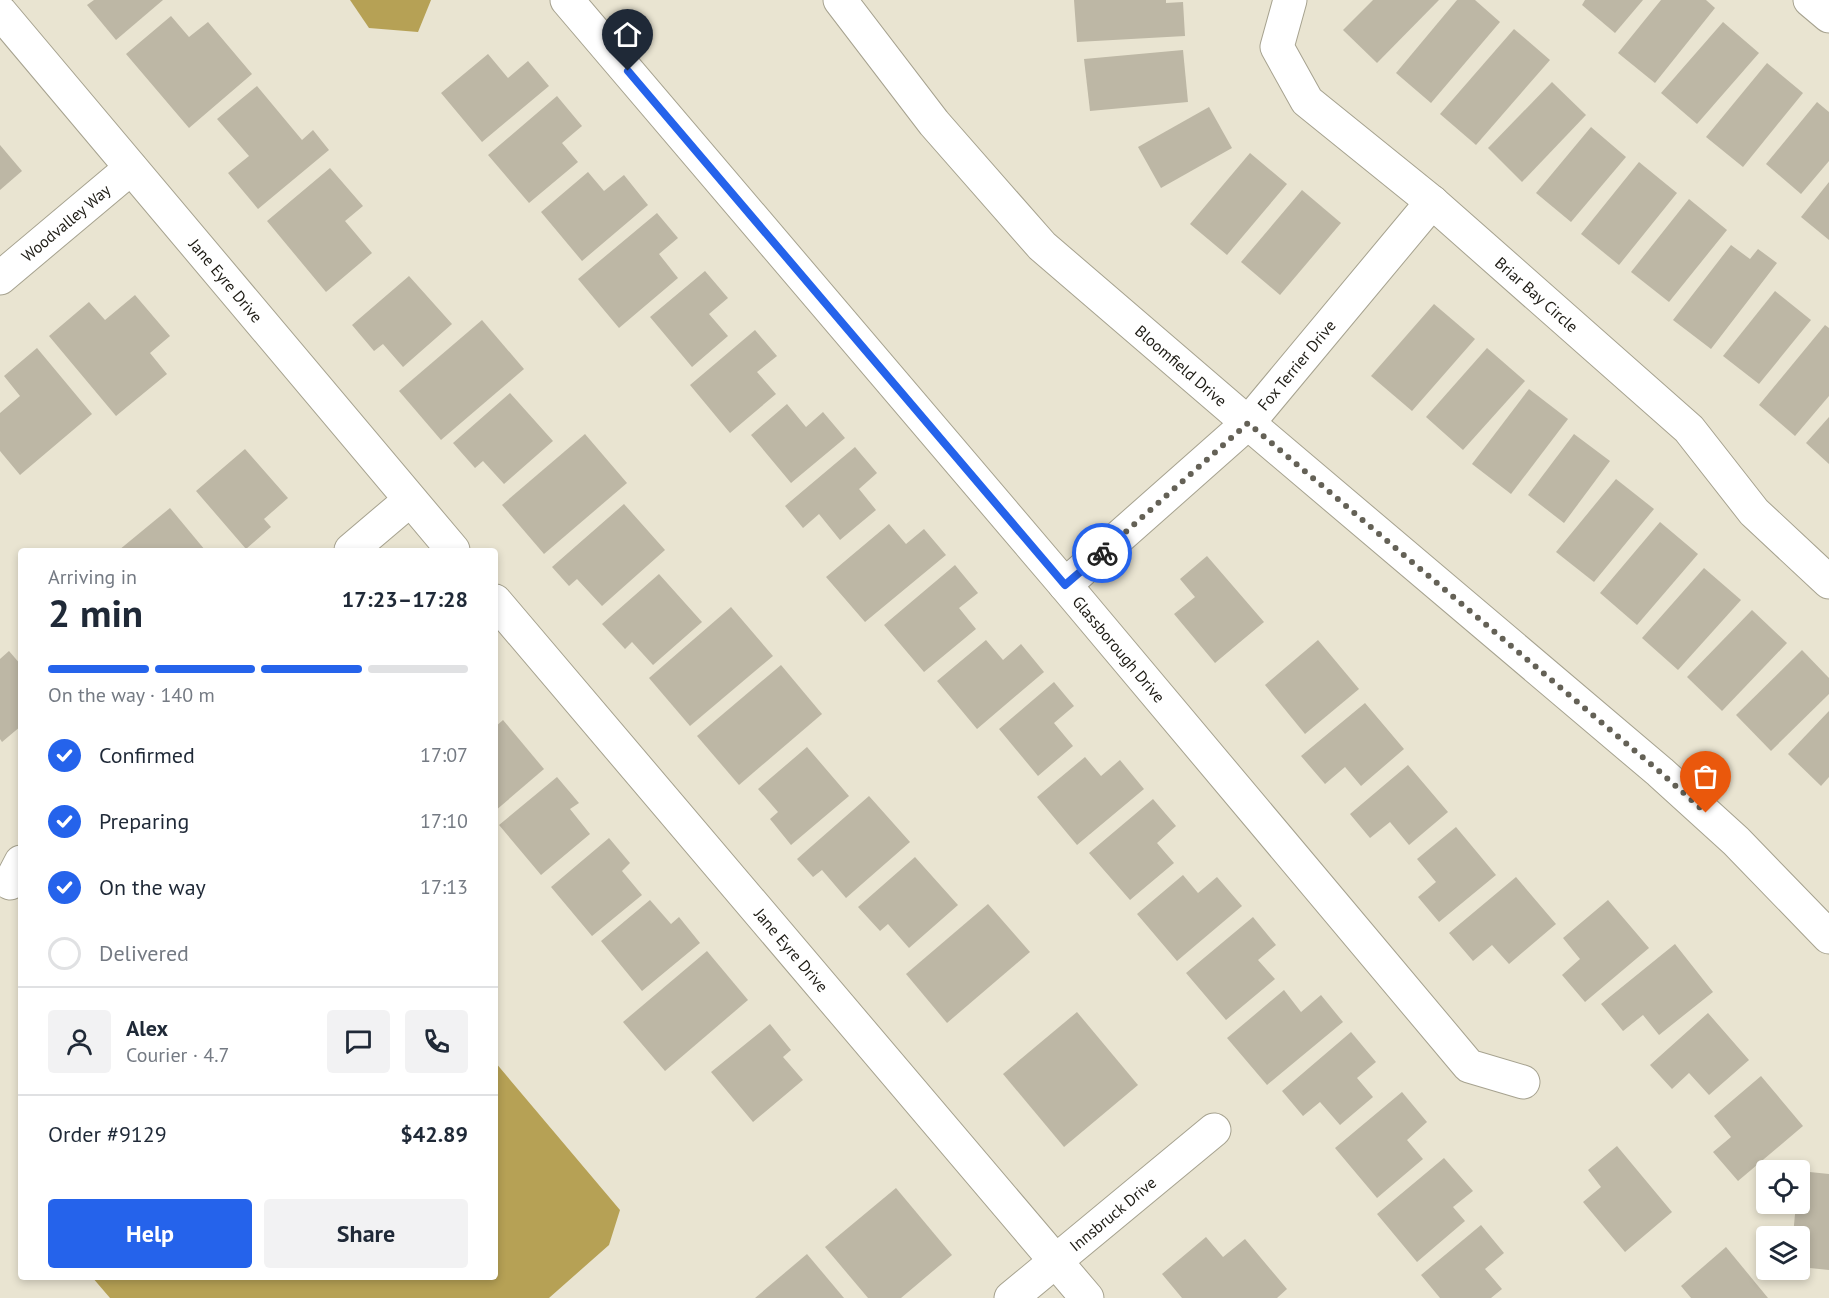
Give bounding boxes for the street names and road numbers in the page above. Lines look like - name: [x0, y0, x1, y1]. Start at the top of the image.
- street label: Woodvalley Way: [17, 179, 115, 266]
- street label: Jane Eyre Drive: [184, 234, 267, 327]
- street label: Briar Bay Circle: [1491, 253, 1582, 337]
- street label: Fox Terrier Drive: [1253, 315, 1340, 414]
- street label: Bloomfield Drive: [1131, 321, 1231, 410]
- street label: Glassborough Drive: [1068, 592, 1169, 707]
- street label: Jane Eyre Drive: [750, 903, 833, 996]
- street label: Innsbruck Drive: [1065, 1172, 1160, 1255]

